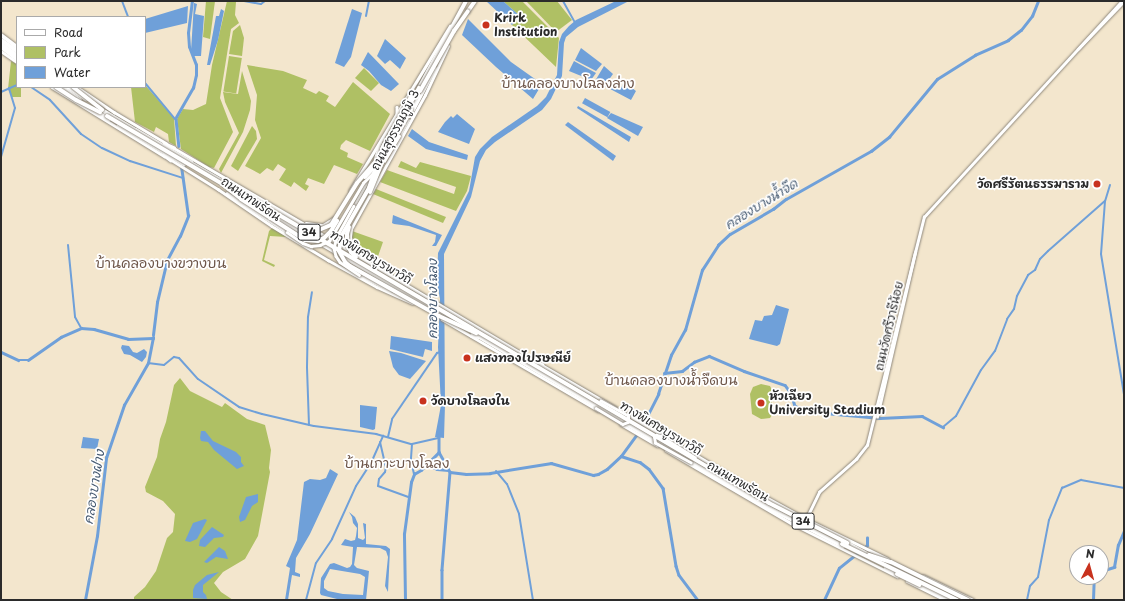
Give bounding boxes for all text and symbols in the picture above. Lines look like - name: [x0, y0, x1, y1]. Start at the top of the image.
- place label: Krirk Institution: [494, 11, 557, 39]
- legend: [16, 16, 146, 88]
- marker: Krirk Institution: [481, 20, 491, 30]
- text: Road: [54, 23, 83, 41]
- text: Park: [54, 43, 81, 61]
- text: Water: [54, 63, 90, 81]
- district label: บ้านคลองบางโฉลงล่าง: [501, 75, 635, 91]
- street label: ถนนสุวรรณภูมิ 3: [368, 87, 422, 173]
- street label: ถนนเทพรัตน: [219, 174, 283, 224]
- water label: คลองบางน้ำจืด: [722, 175, 800, 233]
- place label: วัดศรีรัตนธรรมาราม: [977, 177, 1089, 191]
- marker: วัดศรีรัตนธรรมาราม: [1092, 179, 1102, 189]
- road number: 34: [297, 223, 321, 241]
- street label: ทางพิเศษบูรพาวิถี: [327, 227, 415, 287]
- district label: บ้านคลองบางขวางบน: [96, 255, 226, 271]
- water label: คลองบางโฉลง: [424, 259, 440, 339]
- street label: ถนนวัดศรีวารีน้อย: [872, 280, 906, 372]
- place label: แสงทองไปรษณีย์: [475, 351, 571, 365]
- marker: แสงทองไปรษณีย์: [462, 353, 472, 363]
- district label: บ้านคลองบางน้ำจืดบน: [604, 372, 738, 388]
- place label: หัวเฉียว University Stadium: [769, 389, 886, 417]
- place label: วัดบางโฉลงใน: [431, 394, 510, 408]
- marker: วัดบางโฉลงใน: [418, 396, 428, 406]
- street label: ทางพิเศษบูรพาวิถี: [617, 398, 705, 458]
- marker: หัวเฉียว University Stadium: [756, 398, 766, 408]
- water label: คลองบางฝาง: [80, 449, 108, 525]
- district label: บ้านเกาะบางโฉลง: [345, 455, 449, 471]
- street label: ถนนเทพรัตน: [705, 458, 771, 504]
- road number: 34: [791, 512, 815, 530]
- north arrow: [1069, 545, 1109, 585]
- text: N: [1085, 545, 1095, 562]

